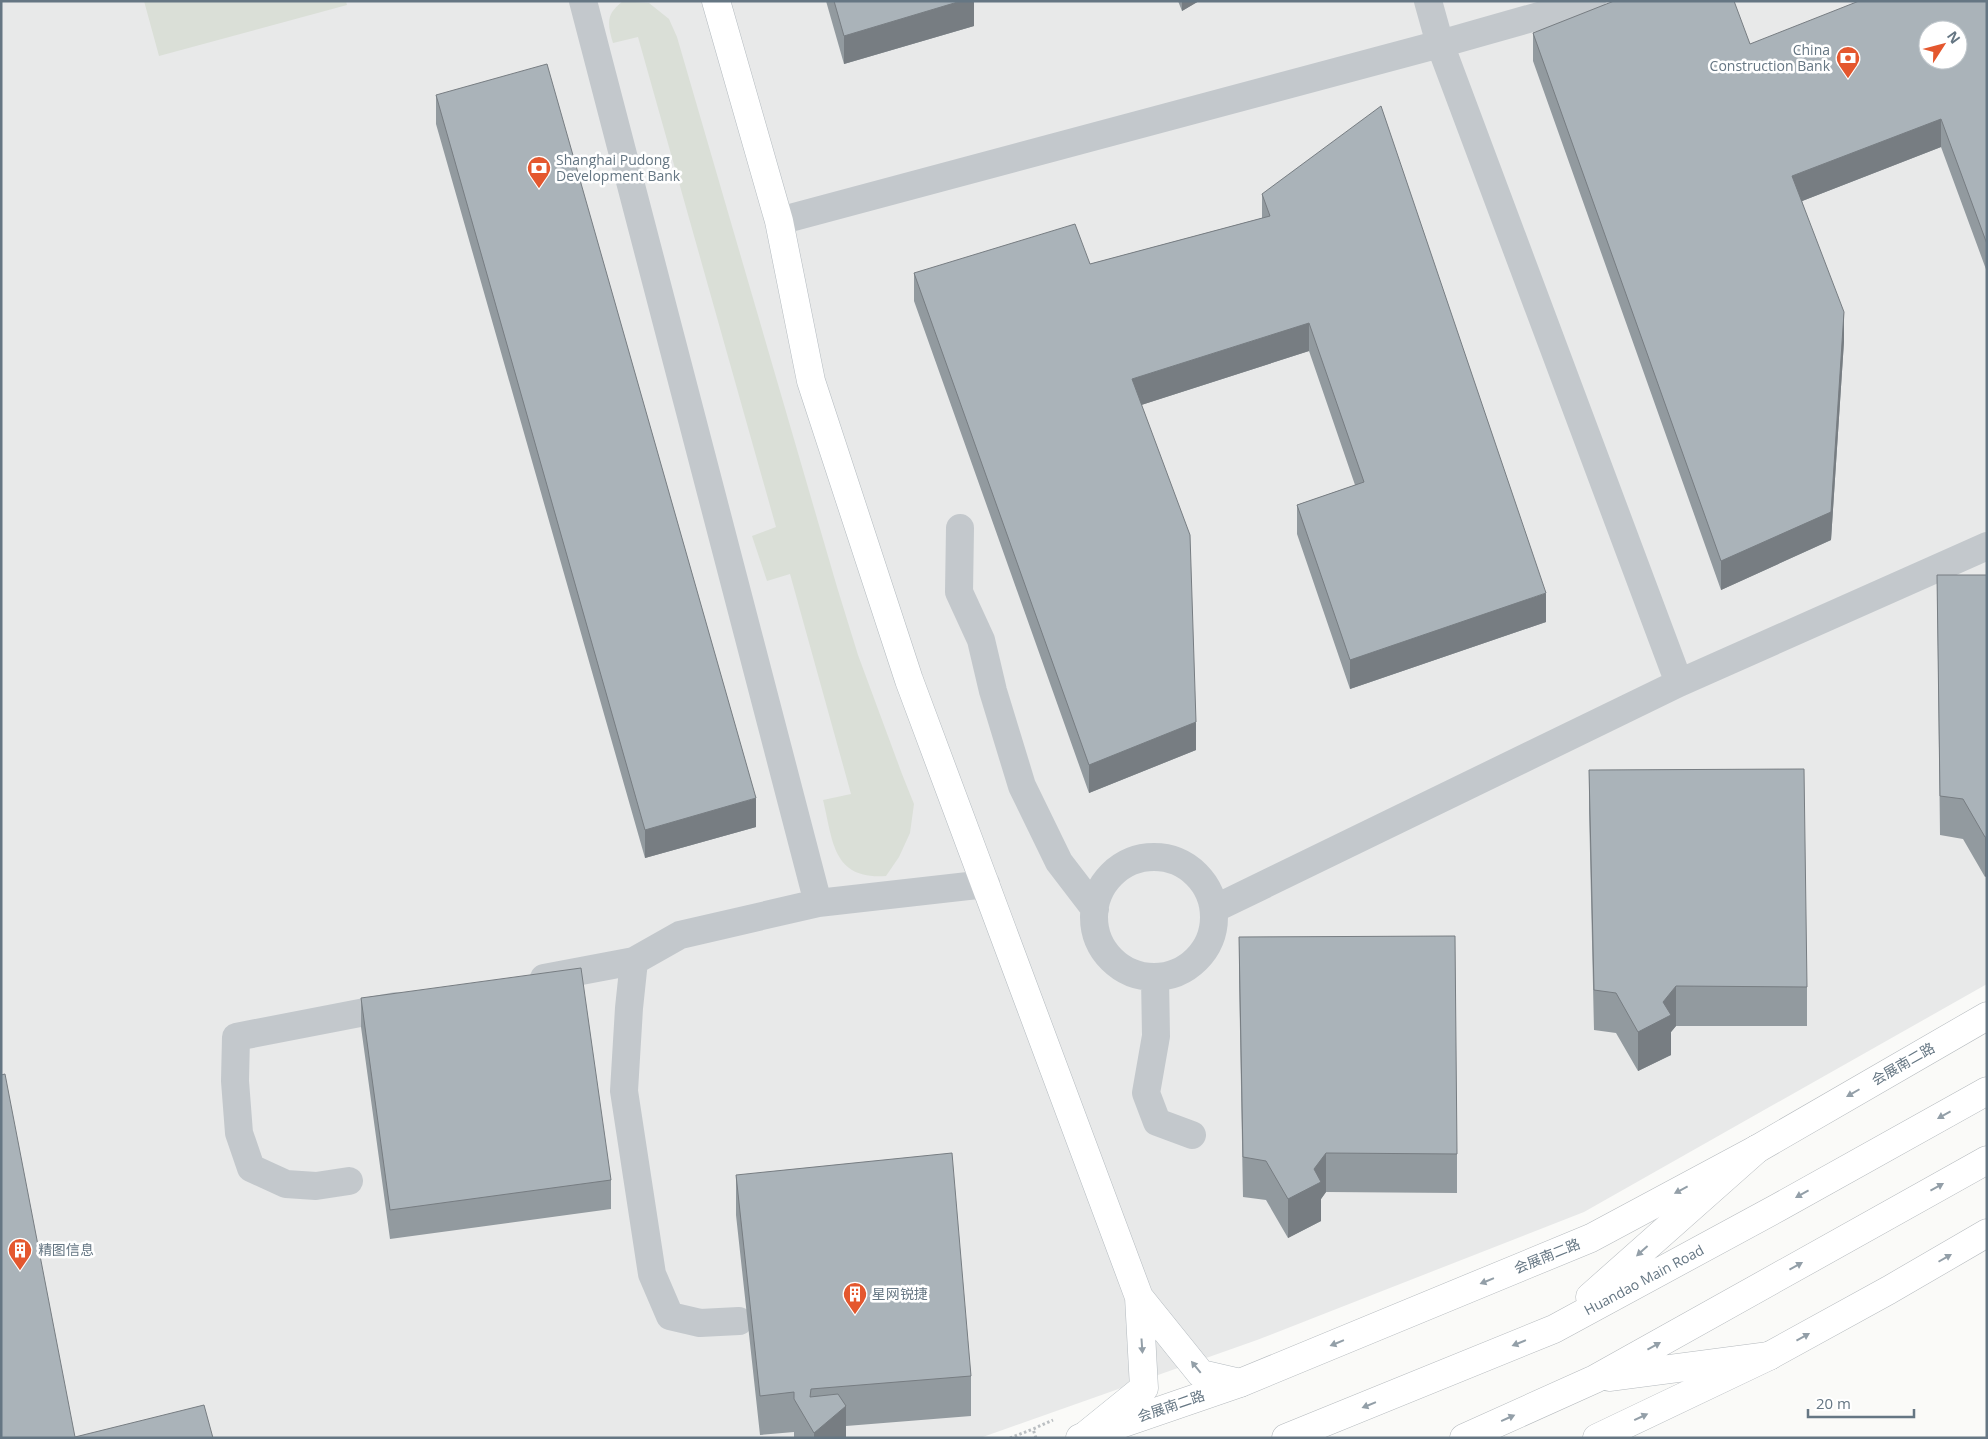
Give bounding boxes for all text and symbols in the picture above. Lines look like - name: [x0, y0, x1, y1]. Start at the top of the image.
- north arrow: [1918, 20, 1968, 70]
- text: N: [1943, 27, 1965, 47]
- place label: China Construction Bank: [1710, 40, 1831, 75]
- bank icon: China Construction Bank: [1835, 45, 1861, 79]
- place label: Shanghai Pudong Development Bank: [556, 150, 681, 185]
- bank icon: Shanghai Pudong Development Bank: [526, 155, 552, 189]
- street label: 会展南二路: [1868, 1038, 1938, 1089]
- one-way arrow: [1846, 1089, 1861, 1097]
- one-way arrow: [1937, 1111, 1952, 1119]
- one-way arrow: [1930, 1183, 1945, 1191]
- one-way arrow: [1674, 1185, 1688, 1194]
- one-way arrow: [1795, 1190, 1810, 1198]
- street label: 会展南二路: [1511, 1234, 1583, 1277]
- building icon: 精图信息: [7, 1237, 33, 1271]
- place label: 精图信息: [38, 1240, 94, 1259]
- street label: Huandao Main Road: [1580, 1240, 1707, 1319]
- one-way arrow: [1636, 1245, 1648, 1256]
- one-way arrow: [1938, 1253, 1951, 1262]
- one-way arrow: [1789, 1262, 1802, 1271]
- one-way arrow: [1479, 1277, 1494, 1285]
- building icon: 星网锐捷: [842, 1281, 868, 1315]
- place label: 星网锐捷: [872, 1284, 928, 1303]
- one-way arrow: [1796, 1333, 1810, 1342]
- one-way arrow: [1138, 1338, 1146, 1354]
- one-way arrow: [1329, 1339, 1344, 1347]
- one-way arrow: [1511, 1339, 1526, 1347]
- one-way arrow: [1647, 1341, 1660, 1350]
- one-way arrow: [1190, 1361, 1201, 1374]
- street label: 会展南二路: [1135, 1385, 1207, 1426]
- scale bar: [1808, 1386, 1914, 1418]
- text: 20 m: [1816, 1393, 1851, 1413]
- one-way arrow: [1362, 1401, 1376, 1409]
- one-way arrow: [1501, 1413, 1515, 1421]
- one-way arrow: [1634, 1413, 1648, 1421]

